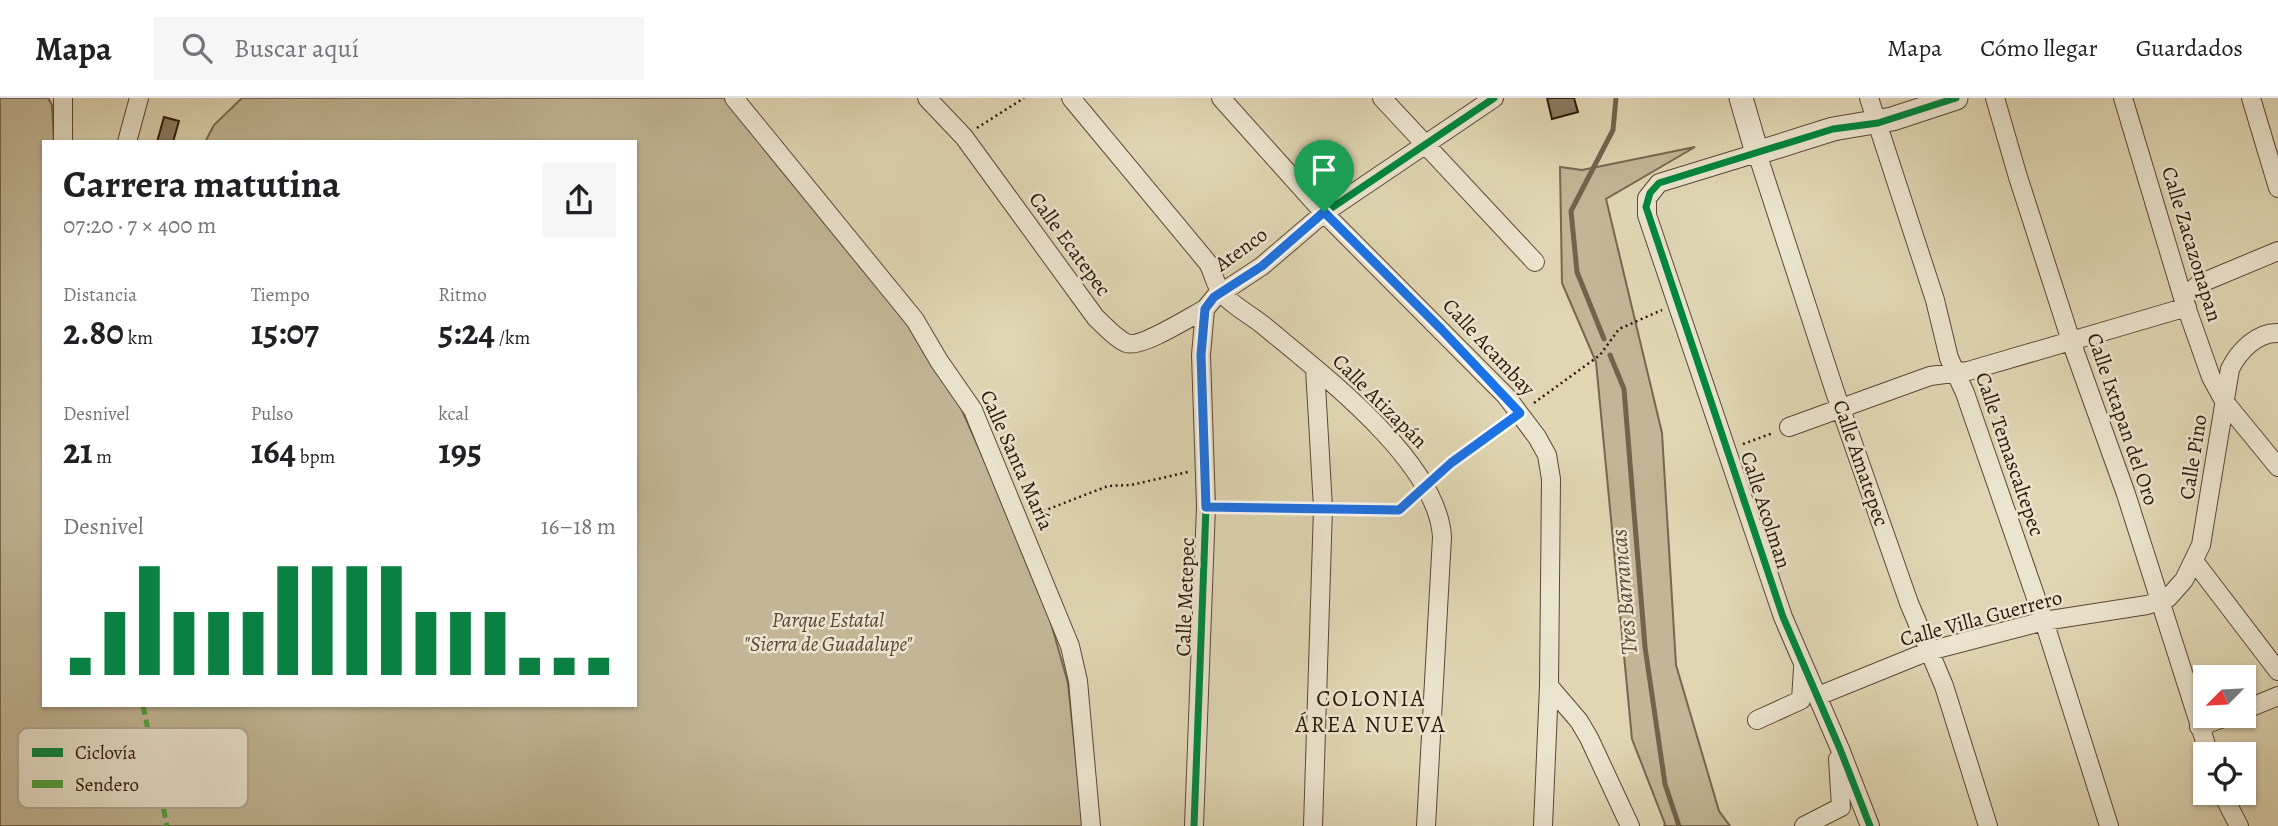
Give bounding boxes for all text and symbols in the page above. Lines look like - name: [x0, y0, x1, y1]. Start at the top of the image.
- search box: [154, 17, 644, 80]
- text: Mapa: [35, 26, 112, 71]
- icon: search: [178, 29, 216, 67]
- text: Buscar aquí: [234, 31, 359, 66]
- text: Mapa: [1887, 32, 1942, 64]
- text: Cómo llegar: [1980, 32, 2098, 64]
- text: Guardados: [2136, 32, 2243, 64]
- pin: [1294, 140, 1354, 212]
- icon: arrive: [1305, 151, 1343, 189]
- text: Carrera matutina: [63, 158, 340, 210]
- button: share: [542, 163, 616, 237]
- street label: Calle Zacazonapan: [2155, 163, 2229, 325]
- street label: Calle Ecatepec: [1023, 186, 1117, 302]
- text: 07:20 · 7 × 400 m: [63, 210, 216, 241]
- street label: Atenco: [1208, 220, 1273, 278]
- text: Distancia: [63, 282, 137, 308]
- text: Tiempo: [251, 282, 310, 308]
- text: Ritmo: [438, 282, 487, 308]
- street label: Calle Acambay: [1436, 292, 1542, 402]
- text: 2.80: [63, 308, 124, 356]
- text: 15:07: [251, 308, 319, 356]
- text: 5:24: [438, 308, 495, 356]
- text: km: [124, 325, 153, 351]
- text: /km: [495, 325, 530, 351]
- street label: Calle Ixtapan del Oro: [2080, 329, 2166, 509]
- street label: Calle Atizapán: [1326, 347, 1434, 455]
- street label: Calle Temascaltepec: [1969, 368, 2051, 540]
- street label: Calle Santa María: [974, 385, 1061, 535]
- street label: Calle Amatepec: [1826, 396, 1896, 530]
- text: Desnivel: [63, 401, 130, 427]
- text: Pulso: [251, 401, 293, 427]
- text: kcal: [438, 401, 469, 427]
- street label: Calle Pino: [2172, 412, 2214, 502]
- text: 21: [63, 427, 92, 475]
- text: 164: [251, 427, 296, 475]
- text: 195: [438, 427, 482, 475]
- text: m: [92, 444, 112, 470]
- text: bpm: [296, 444, 335, 470]
- street label: Calle Acolman: [1734, 448, 1798, 572]
- text: Desnivel: [63, 511, 144, 542]
- text: 16–18 m: [541, 511, 616, 542]
- water label: Tres Barrancas: [1603, 528, 1645, 656]
- street label: Calle Metepec: [1169, 537, 1201, 657]
- street label: Calle Villa Guerrero: [1897, 583, 2065, 653]
- park label: Parque Estatal "Sierra de Guadalupe": [744, 606, 913, 658]
- north arrow: [2193, 665, 2256, 728]
- map controls: [2193, 665, 2256, 805]
- district label: COLONIA ÁREA NUEVA: [1294, 683, 1447, 740]
- legend: [18, 728, 248, 808]
- text: Ciclovía: [75, 740, 137, 766]
- button: locate: [2193, 742, 2256, 805]
- text: Sendero: [75, 772, 139, 798]

